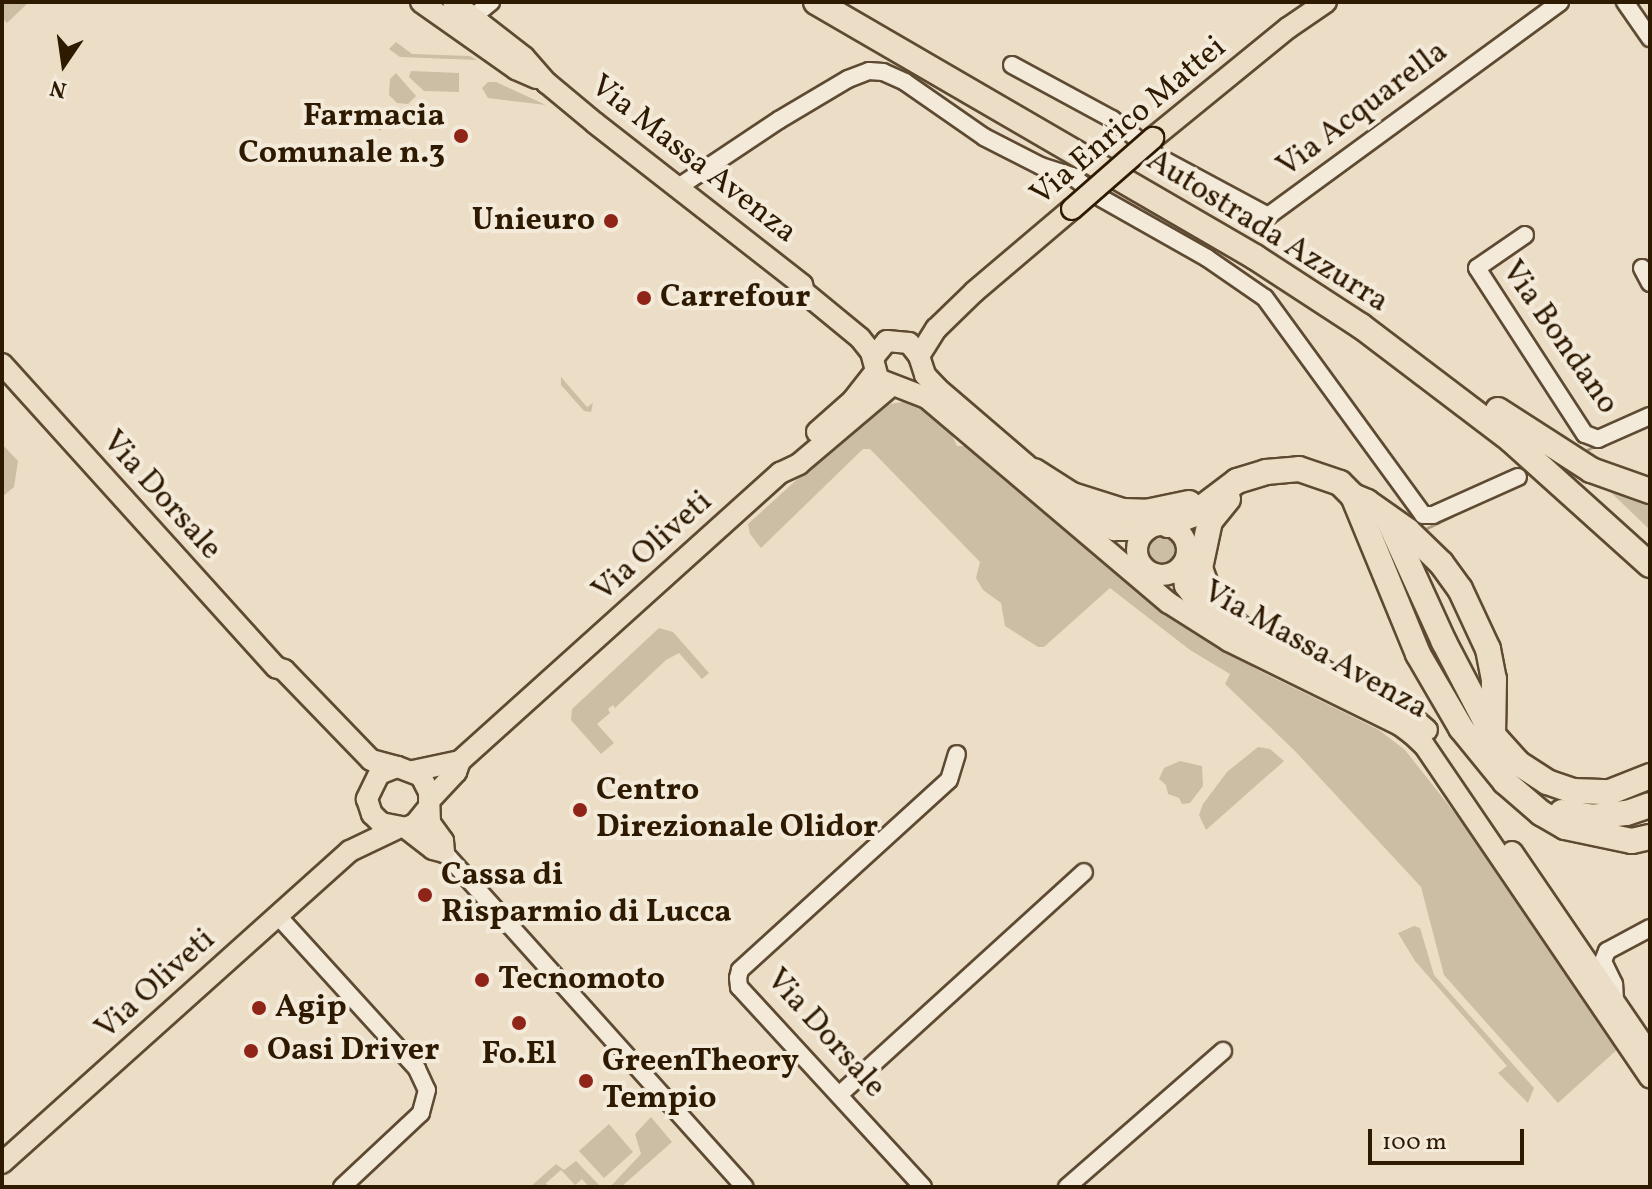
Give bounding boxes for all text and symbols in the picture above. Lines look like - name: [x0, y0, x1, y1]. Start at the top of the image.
- north arrow: [24, 24, 104, 104]
- street label: Via Enrico Mattei: [1023, 29, 1235, 215]
- street label: Via Acquarella: [1270, 33, 1456, 187]
- street label: Via Massa Avenza: [582, 68, 804, 252]
- text: N: [47, 71, 70, 105]
- place label: Farmacia Comunale n.3: [238, 99, 445, 174]
- marker: Farmacia Comunale n.3: [452, 127, 470, 145]
- street label: Autostrada Azzurra: [1139, 142, 1395, 322]
- place label: Unieuro: [472, 202, 595, 240]
- marker: Unieuro: [602, 212, 620, 230]
- street label: Via Bondano: [1492, 254, 1626, 422]
- place label: Carrefour: [660, 279, 810, 317]
- marker: Carrefour: [635, 289, 653, 307]
- street label: Via Dorsale: [93, 424, 229, 568]
- street label: Via Oliveti: [585, 483, 721, 611]
- street label: Via Massa Avenza: [1196, 573, 1434, 729]
- place label: Centro Direzionale Olidor: [596, 773, 878, 848]
- marker: Centro Direzionale Olidor: [571, 801, 589, 819]
- place label: Cassa di Risparmio di Lucca: [441, 858, 732, 933]
- marker: Cassa di Risparmio di Lucca: [416, 886, 434, 904]
- street label: Via Oliveti: [88, 921, 224, 1049]
- place label: Tecnomoto: [498, 961, 665, 999]
- street label: Via Dorsale: [757, 962, 893, 1106]
- marker: Tecnomoto: [473, 971, 491, 989]
- place label: Agip: [275, 989, 347, 1027]
- marker: Agip: [250, 999, 268, 1017]
- marker: Fo.El: [510, 1014, 528, 1032]
- place label: Oasi Driver: [267, 1032, 439, 1070]
- place label: Fo.El: [481, 1036, 557, 1074]
- marker: Oasi Driver: [242, 1042, 260, 1060]
- place label: GreenTheory Tempio: [602, 1044, 799, 1119]
- marker: GreenTheory Tempio: [577, 1072, 595, 1090]
- scale bar: [1372, 1113, 1528, 1163]
- text: 100 m: [1382, 1126, 1447, 1160]

